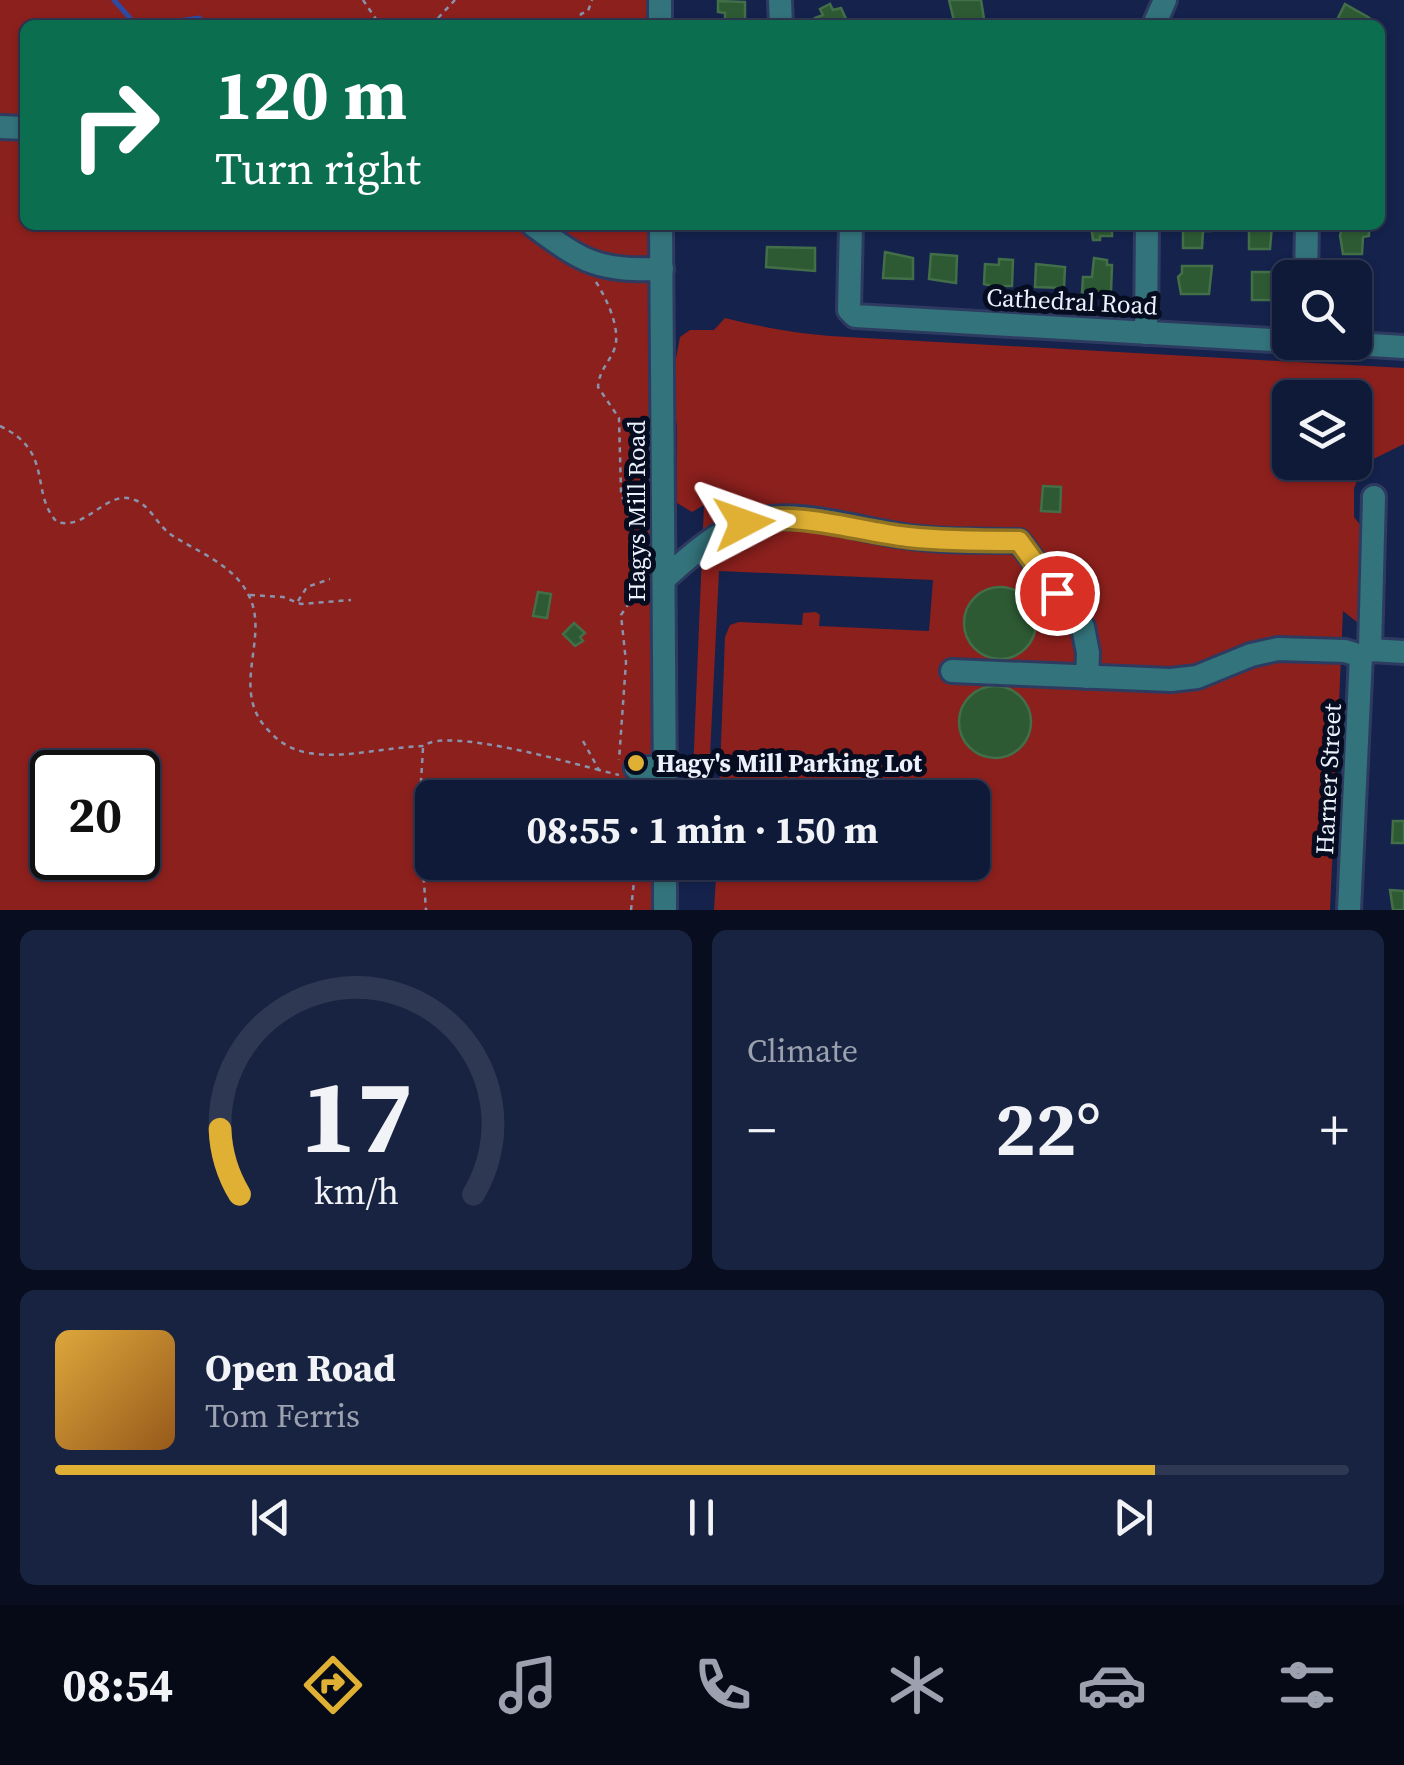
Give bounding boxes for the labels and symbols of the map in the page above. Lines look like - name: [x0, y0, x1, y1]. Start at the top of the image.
- street label: Cathedral Road: [985, 280, 1159, 322]
- street label: Hagys Mill Road: [619, 420, 653, 602]
- position arrow: [692, 471, 796, 575]
- pin: [1015, 551, 1100, 636]
- street label: Harner Street: [1307, 702, 1349, 855]
- place label: Hagy's Mill Parking Lot: [656, 746, 923, 780]
- speed limit sign: 20: [30, 750, 160, 880]
- marker: Hagy's Mill Parking Lot: [625, 752, 647, 774]

